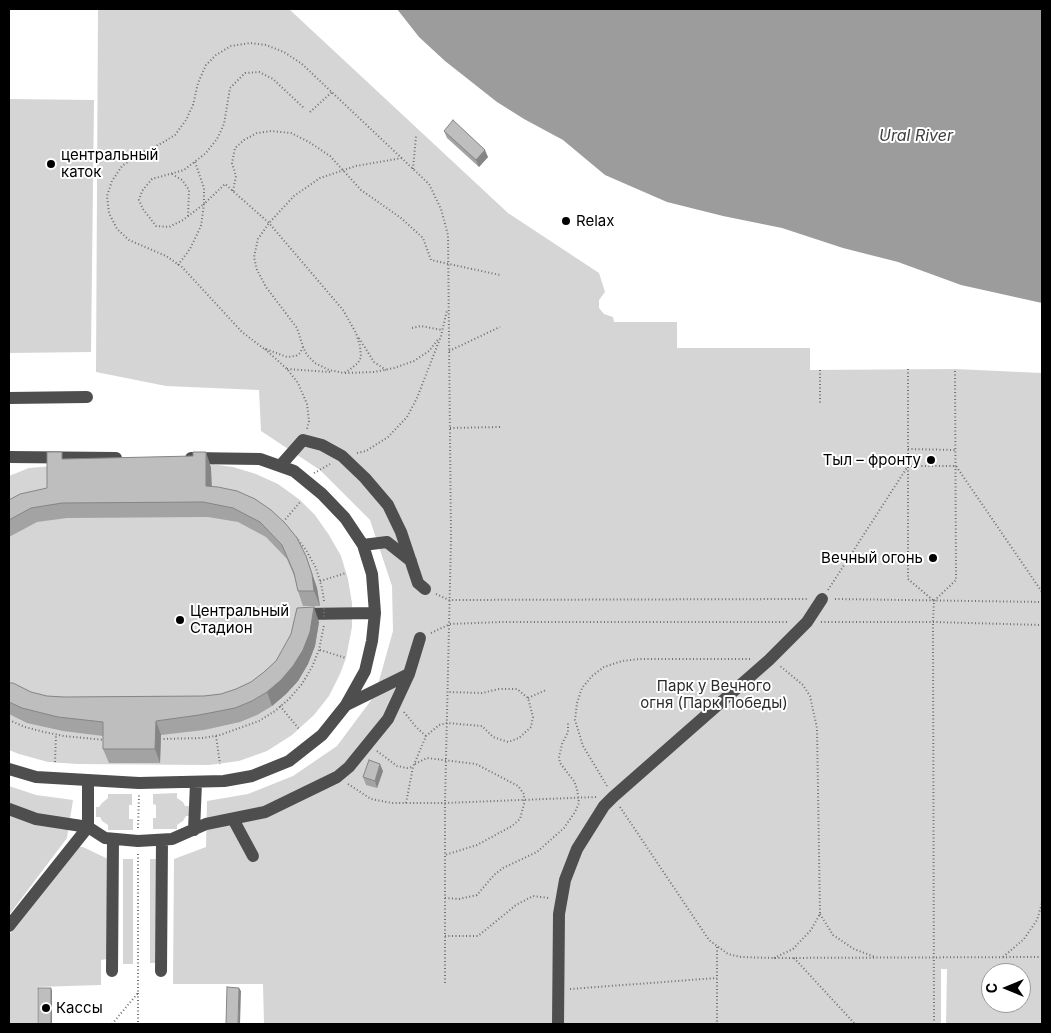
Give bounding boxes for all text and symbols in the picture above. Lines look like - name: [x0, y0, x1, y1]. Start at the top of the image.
- water label: Ural River: [879, 126, 953, 146]
- place label: центральный каток: [61, 146, 158, 181]
- marker: центральный каток: [45, 158, 57, 170]
- place label: Relax: [576, 212, 614, 230]
- marker: Relax: [560, 215, 572, 227]
- place label: Тыл – фронту: [823, 451, 921, 469]
- marker: Тыл – фронту: [925, 454, 937, 466]
- place label: Вечный огонь: [821, 549, 923, 567]
- marker: Вечный огонь: [927, 552, 939, 564]
- place label: Центральный Стадион: [190, 602, 289, 637]
- marker: Центральный Стадион: [174, 614, 186, 626]
- park label: Парк у Вечного огня (Парк Победы): [640, 677, 788, 712]
- north arrow: [981, 963, 1031, 1013]
- text: С: [983, 983, 1000, 993]
- place label: Кассы: [56, 999, 103, 1017]
- marker: Кассы: [40, 1002, 52, 1014]

